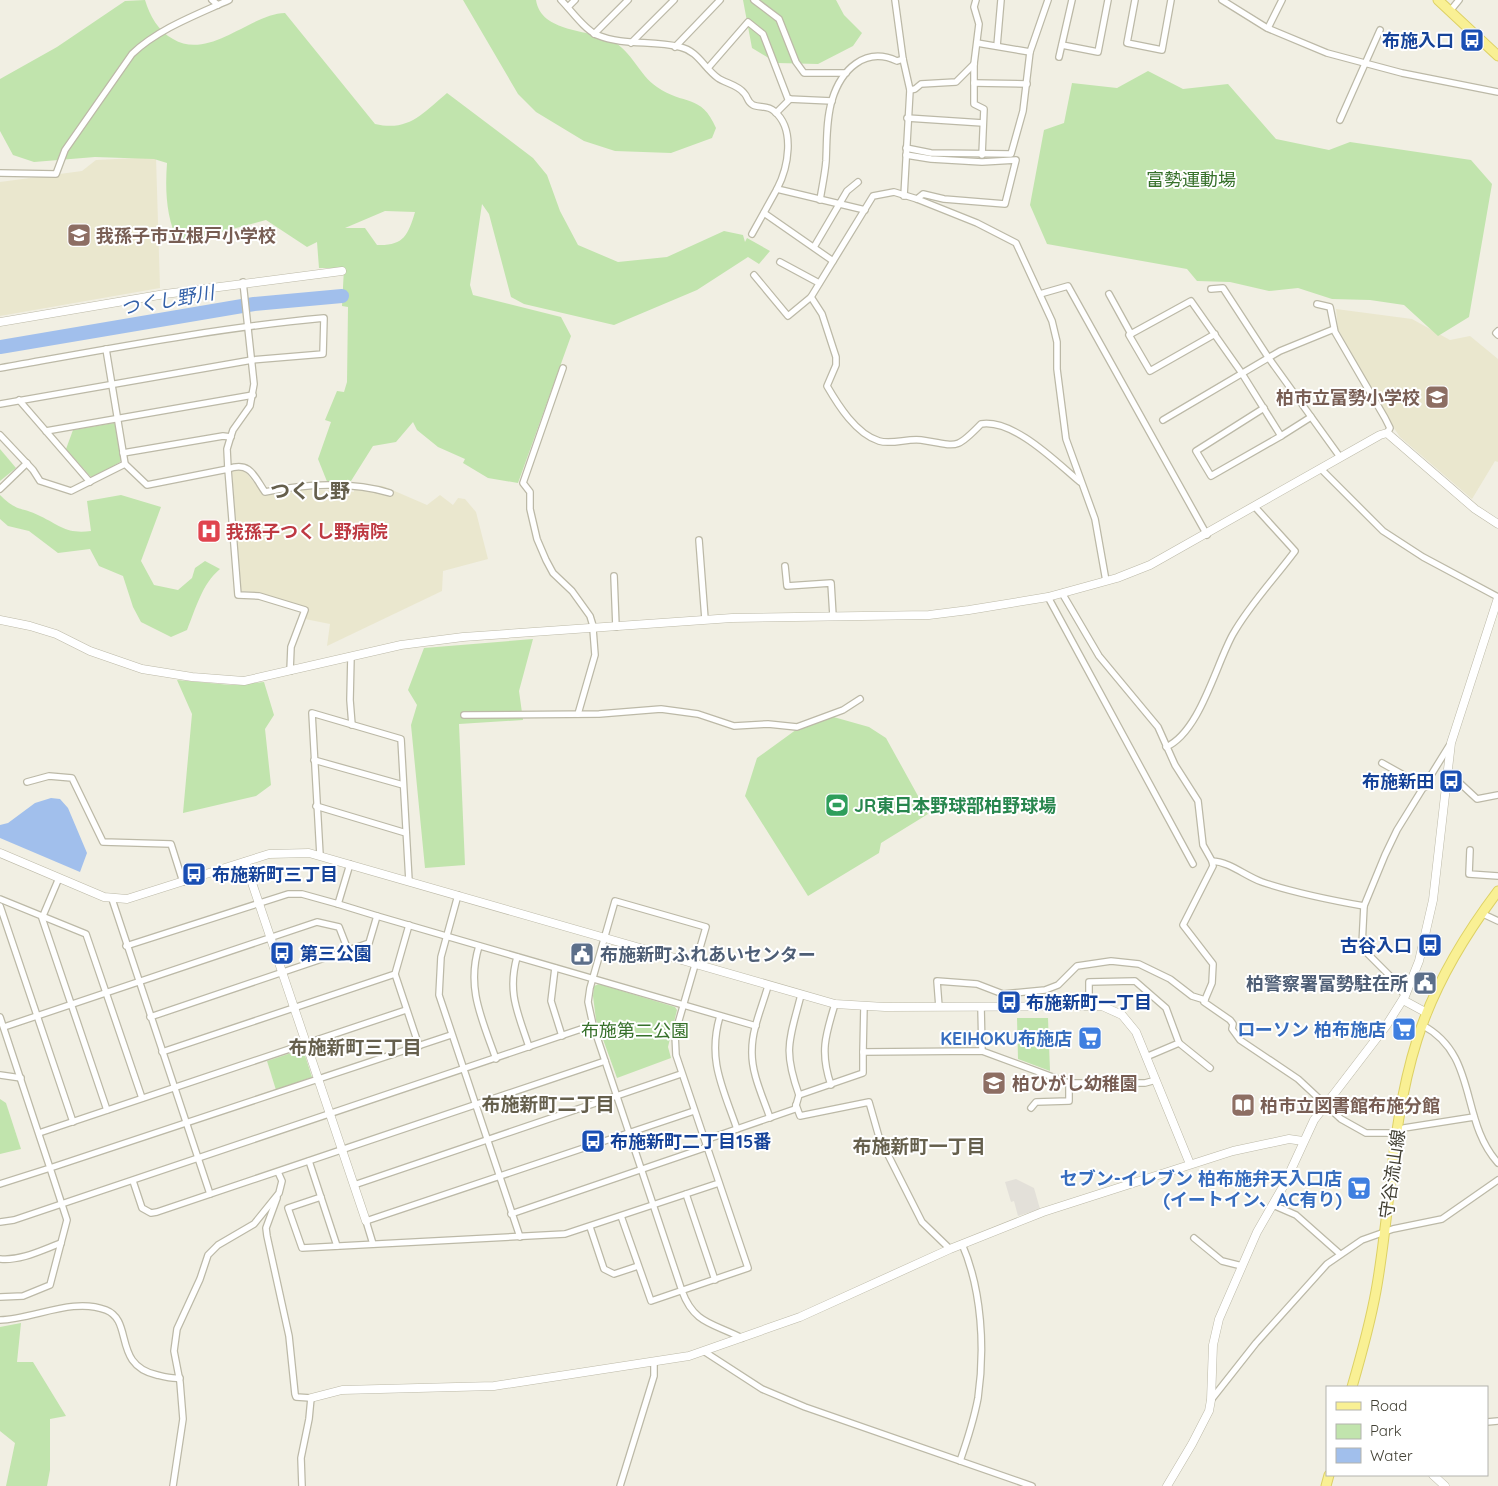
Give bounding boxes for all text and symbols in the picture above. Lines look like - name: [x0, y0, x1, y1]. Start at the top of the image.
- bus stop icon: 布施入口: [1459, 27, 1485, 53]
- place label: 布施入口: [1382, 29, 1454, 52]
- park label: 富勢運動場: [1146, 168, 1236, 191]
- school or university icon: 我孫子市立根戸小学校: [66, 222, 92, 248]
- place label: 我孫子市立根戸小学校: [96, 224, 276, 247]
- water label: つくし野川: [118, 280, 218, 320]
- school or university icon: 柏市立富勢小学校: [1424, 384, 1450, 410]
- place label: 柏市立富勢小学校: [1276, 386, 1420, 409]
- district label: つくし野: [270, 478, 350, 503]
- hospital icon: 我孫子つくし野病院: [196, 518, 222, 544]
- place label: 我孫子つくし野病院: [226, 520, 388, 543]
- bus stop icon: 布施新田: [1438, 768, 1464, 794]
- place label: 布施新田: [1362, 770, 1434, 793]
- sports icon: JR東日本野球部柏野球場: [824, 792, 850, 818]
- place label: JR東日本野球部柏野球場: [854, 794, 1056, 817]
- bus stop icon: 布施新町三丁目: [181, 861, 207, 887]
- place label: 布施新町三丁目: [212, 863, 338, 886]
- bus stop icon: 古谷入口: [1417, 932, 1443, 958]
- place label: 古谷入口: [1340, 934, 1412, 957]
- bus stop icon: 第三公園: [269, 940, 295, 966]
- public building icon: 布施新町ふれあいセンター: [569, 941, 595, 967]
- place label: 第三公園: [300, 942, 372, 965]
- place label: 布施新町ふれあいセンター: [600, 943, 816, 966]
- public building icon: 柏警察署富勢駐在所: [1412, 970, 1438, 996]
- place label: 柏警察署富勢駐在所: [1246, 972, 1408, 995]
- bus stop icon: 布施新町一丁目: [996, 989, 1022, 1015]
- place label: 布施新町一丁目: [1026, 991, 1152, 1014]
- supermarket icon: ローソン 柏布施店: [1391, 1016, 1417, 1042]
- place label: ローソン 柏布施店: [1237, 1018, 1386, 1041]
- park label: 布施第二公園: [581, 1019, 689, 1042]
- supermarket icon: KEIHOKU布施店: [1077, 1025, 1103, 1051]
- place label: KEIHOKU布施店: [940, 1027, 1072, 1050]
- district label: 布施新町三丁目: [288, 1035, 422, 1059]
- school or university icon: 柏ひがし幼稚園: [981, 1070, 1007, 1096]
- place label: 柏ひがし幼稚園: [1012, 1072, 1138, 1095]
- district label: 布施新町二丁目: [481, 1092, 615, 1116]
- library icon: 柏市立図書館布施分館: [1230, 1092, 1256, 1118]
- place label: 柏市立図書館布施分館: [1260, 1094, 1440, 1117]
- bus stop icon: 布施新町二丁目15番: [580, 1128, 606, 1154]
- street label: 守谷流山線: [1374, 1128, 1410, 1220]
- place label: 布施新町二丁目15番: [610, 1130, 771, 1153]
- district label: 布施新町一丁目: [852, 1134, 986, 1158]
- place label: セブン-イレブン 柏布施弁天入口店 (イートイン、AC有り): [1060, 1167, 1342, 1211]
- supermarket icon: セブン-イレブン 柏布施弁天入口店 (イートイン、AC有り): [1346, 1175, 1372, 1201]
- legend: [1326, 1386, 1488, 1476]
- text: Road: [1370, 1396, 1407, 1415]
- text: Park: [1370, 1421, 1402, 1440]
- text: Water: [1370, 1446, 1413, 1465]

